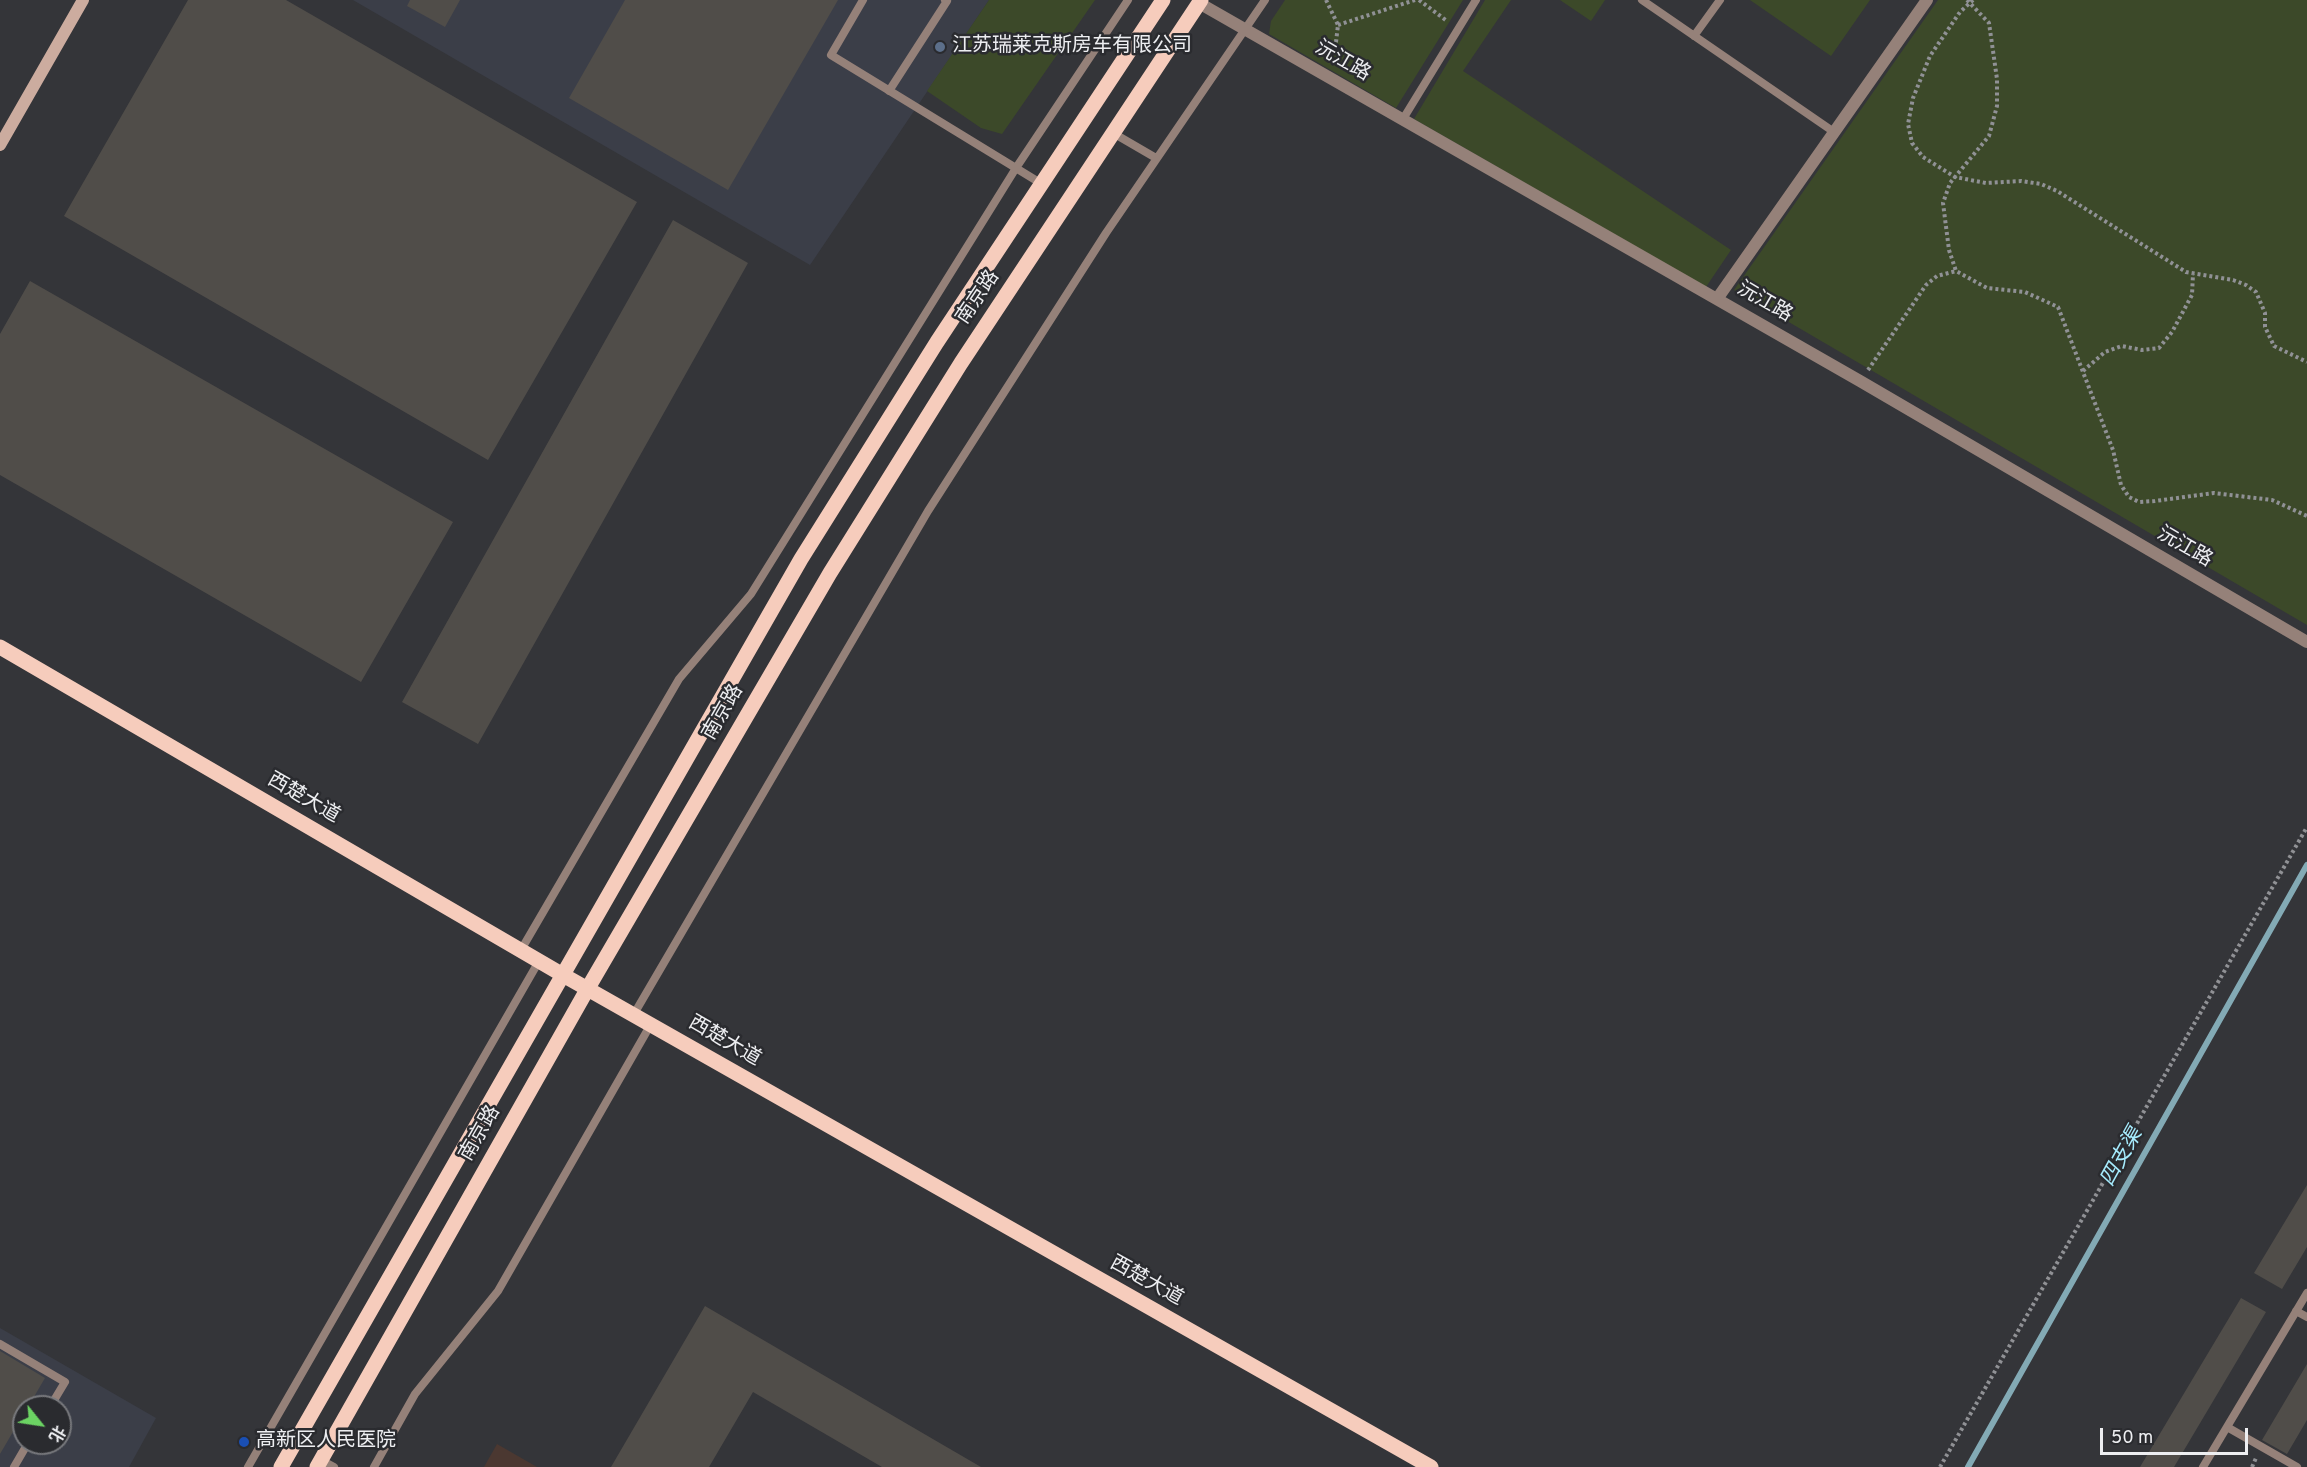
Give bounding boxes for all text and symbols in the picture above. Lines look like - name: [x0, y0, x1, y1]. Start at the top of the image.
- place label: 江苏瑞莱克斯房车有限公司: [952, 35, 1192, 59]
- street label: 沅江路: [1310, 37, 1374, 87]
- marker: 江苏瑞莱克斯房车有限公司: [933, 40, 947, 54]
- street label: 南京路: [952, 266, 1006, 330]
- street label: 沅江路: [1732, 278, 1796, 328]
- street label: 沅江路: [2152, 523, 2216, 573]
- street label: 南京路: [699, 681, 749, 745]
- street label: 西楚大道: [262, 769, 344, 829]
- street label: 西楚大道: [683, 1012, 765, 1072]
- street label: 南京路: [456, 1102, 506, 1166]
- water label: 四支渠: [2097, 1124, 2149, 1192]
- street label: 西楚大道: [1105, 1252, 1187, 1312]
- north arrow: [12, 1395, 72, 1455]
- scale bar: [2103, 1416, 2252, 1454]
- text: 北: [43, 1421, 69, 1445]
- text: 50 m: [2111, 1427, 2153, 1450]
- place label: 高新区人民医院: [256, 1430, 396, 1454]
- marker: 高新区人民医院: [237, 1435, 251, 1449]

